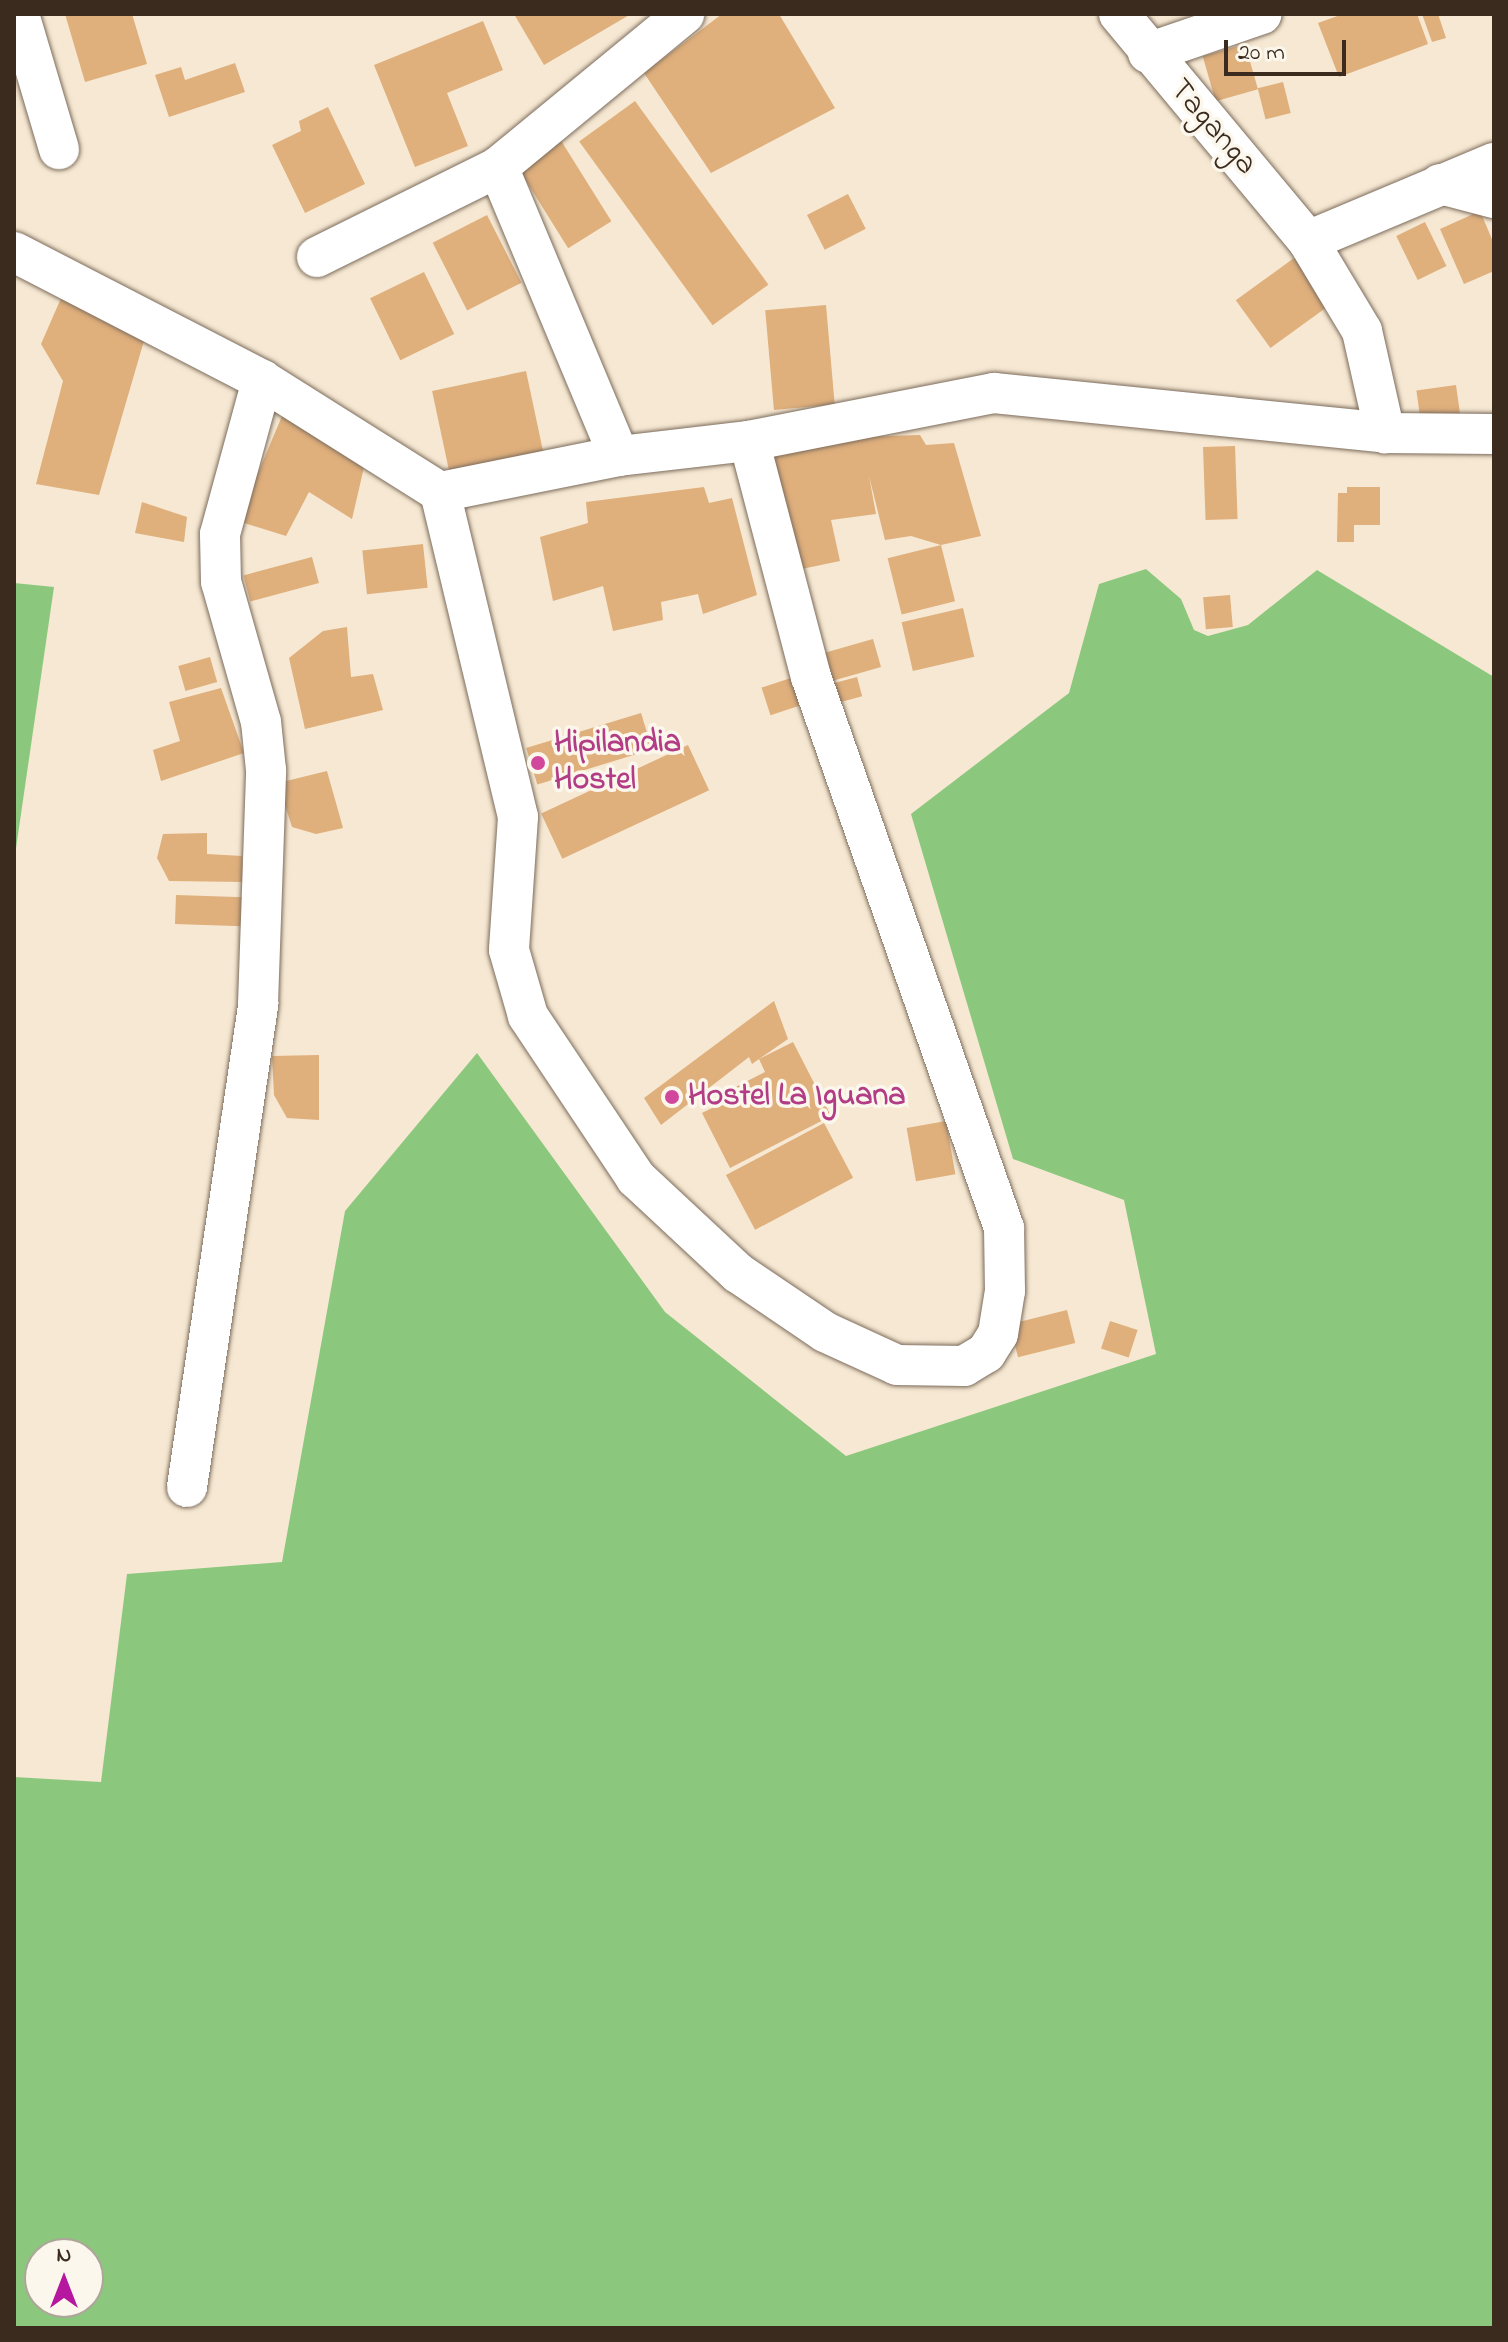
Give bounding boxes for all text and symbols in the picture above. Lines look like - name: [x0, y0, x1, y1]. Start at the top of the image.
- scale bar: [1228, 24, 1350, 74]
- text: 20 m: [1238, 36, 1285, 71]
- street label: Taganga: [1160, 72, 1264, 184]
- place label: Hipilandia Hostel: [554, 726, 681, 801]
- marker: Hipilandia Hostel: [529, 754, 547, 772]
- place label: Hostel La Iguana: [688, 1078, 906, 1116]
- marker: Hostel La Iguana: [663, 1088, 681, 1106]
- north arrow: [24, 2238, 104, 2318]
- text: N: [57, 2240, 71, 2272]

